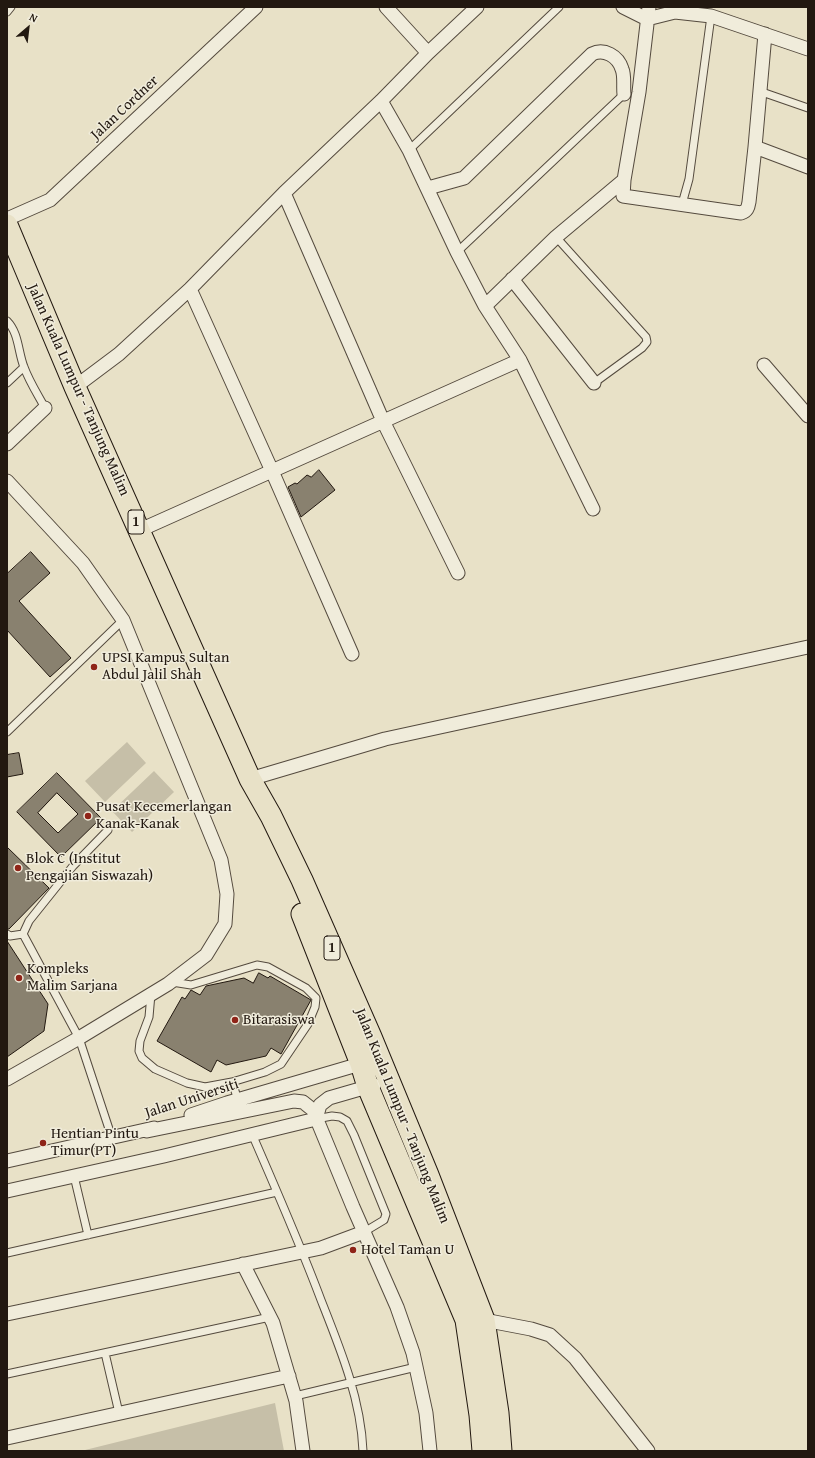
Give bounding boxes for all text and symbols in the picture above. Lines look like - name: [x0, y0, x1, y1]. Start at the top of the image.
- north arrow: [8, 8, 48, 48]
- text: N: [27, 9, 41, 26]
- street label: Jalan Cordner: [87, 72, 163, 144]
- street label: Jalan Kuala Lumpur - Tanjung Malim: [23, 281, 133, 499]
- road number: 1: [128, 510, 144, 534]
- place label: UPSI Kampus Sultan Abdul Jalil Shah: [102, 649, 229, 684]
- marker: UPSI Kampus Sultan Abdul Jalil Shah: [89, 662, 99, 672]
- place label: Pusat Kecemerlangan Kanak-Kanak: [96, 798, 232, 833]
- marker: Pusat Kecemerlangan Kanak-Kanak: [83, 811, 93, 821]
- place label: Blok C (Institut Pengajian Siswazah): [26, 850, 153, 885]
- marker: Blok C (Institut Pengajian Siswazah): [13, 863, 23, 873]
- road number: 1: [324, 936, 340, 960]
- place label: Kompleks Malim Sarjana: [27, 960, 118, 995]
- marker: Kompleks Malim Sarjana: [14, 973, 24, 983]
- street label: Jalan Kuala Lumpur - Tanjung Malim: [351, 1006, 453, 1226]
- place label: Bitarasiswa: [243, 1011, 315, 1029]
- marker: Bitarasiswa: [230, 1015, 240, 1025]
- street label: Jalan Universiti: [143, 1075, 241, 1123]
- place label: Hentian Pintu Timur(PT): [51, 1125, 139, 1160]
- marker: Hentian Pintu Timur(PT): [38, 1138, 48, 1148]
- place label: Hotel Taman U: [361, 1241, 454, 1259]
- marker: Hotel Taman U: [348, 1245, 358, 1255]

